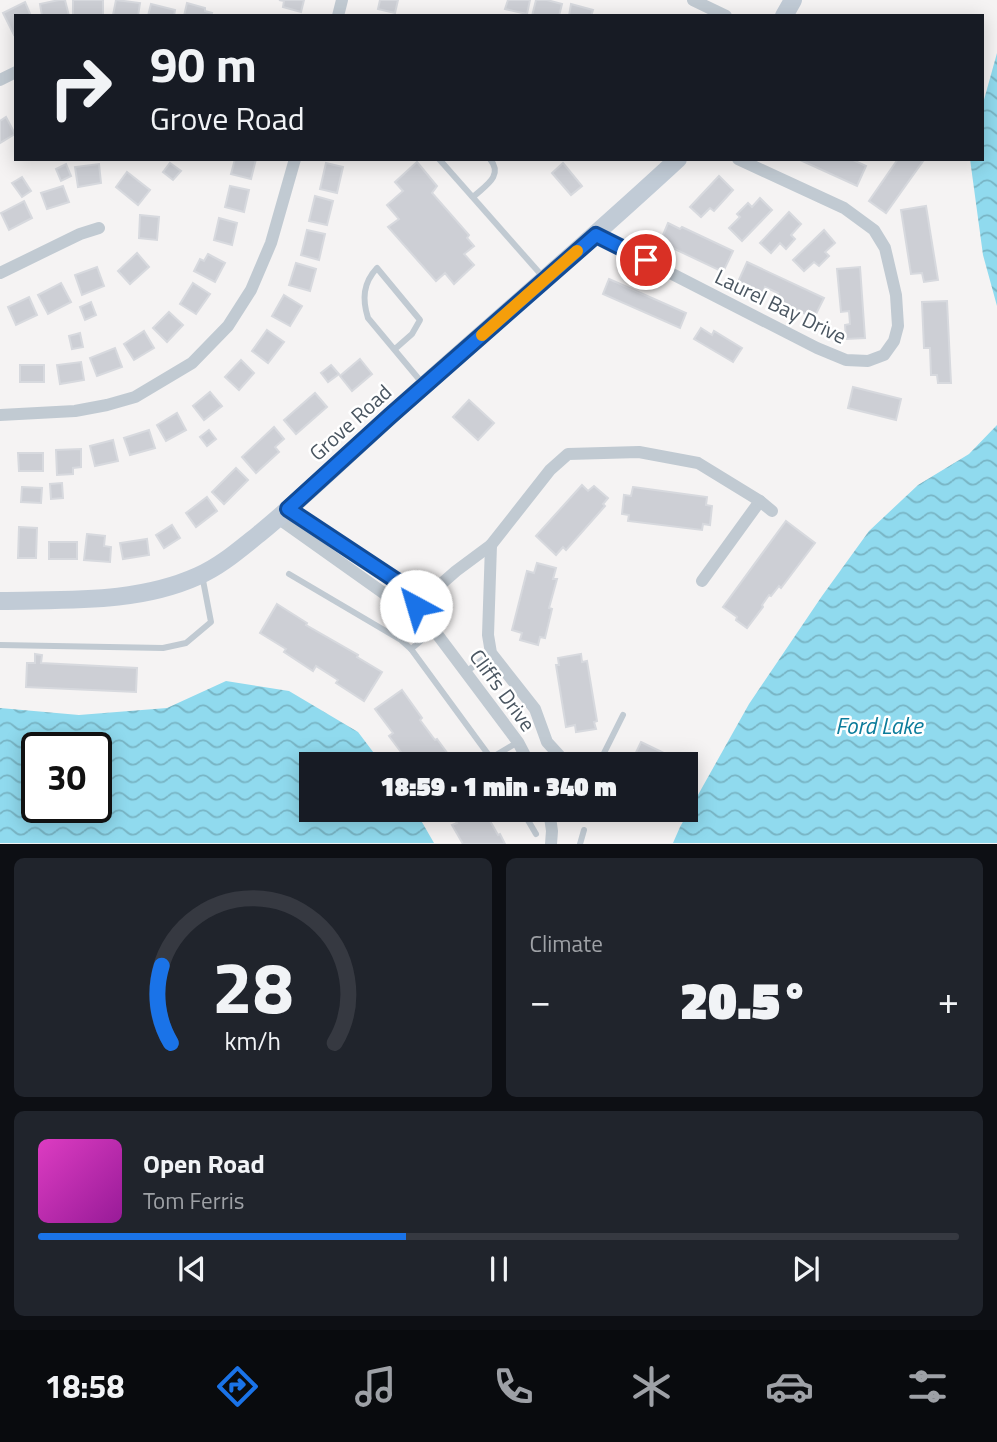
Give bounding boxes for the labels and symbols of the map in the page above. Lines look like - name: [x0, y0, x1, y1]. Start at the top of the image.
- pin: [616, 230, 676, 290]
- street label: Laurel Bay Drive: [710, 260, 852, 352]
- street label: Grove Road: [302, 376, 398, 468]
- position arrow: [379, 569, 453, 643]
- street label: Cliffs Drive: [462, 642, 544, 738]
- water label: Ford Lake: [835, 708, 924, 743]
- speed limit sign: 30: [21, 732, 112, 823]

